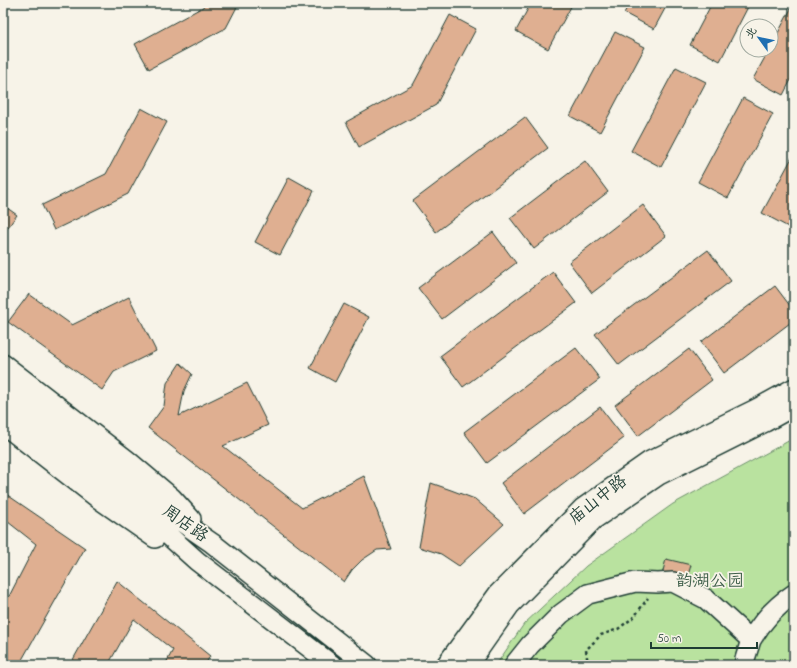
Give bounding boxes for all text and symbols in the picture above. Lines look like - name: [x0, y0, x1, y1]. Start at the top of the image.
- north arrow: [739, 18, 779, 58]
- text: 北: [742, 24, 761, 42]
- street label: 庙山中路: [564, 469, 632, 531]
- street label: 周店路: [157, 499, 213, 549]
- park label: 韵湖公园: [676, 569, 744, 594]
- scale bar: [651, 624, 757, 650]
- text: 50 m: [657, 630, 681, 648]

